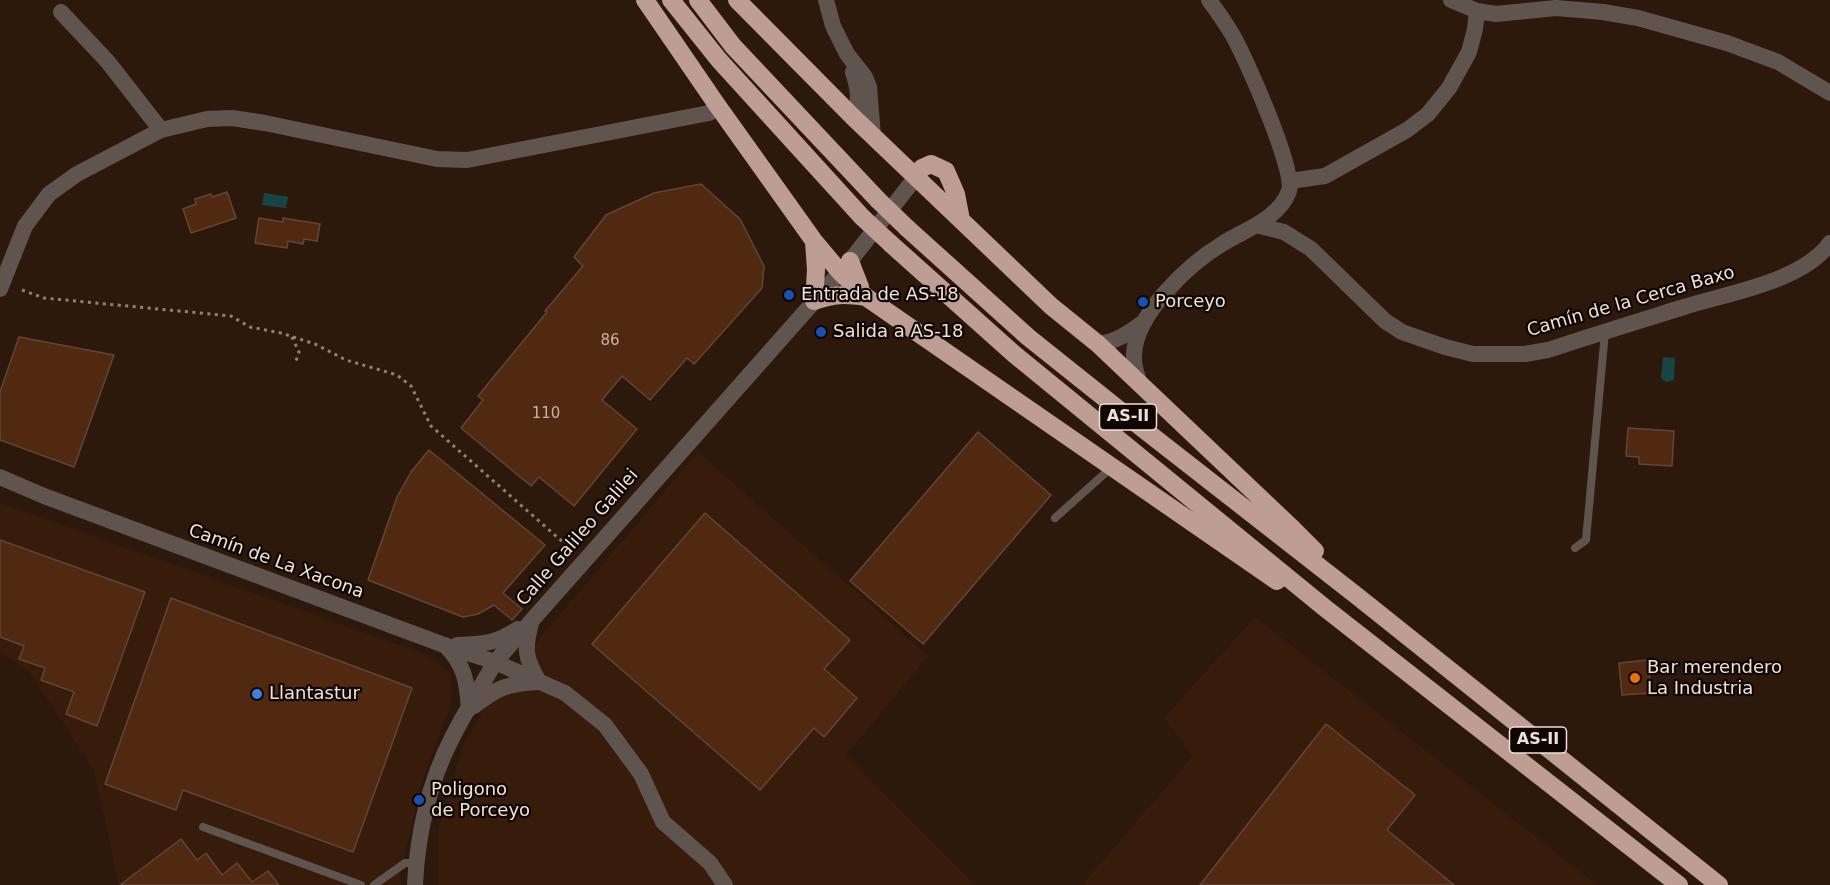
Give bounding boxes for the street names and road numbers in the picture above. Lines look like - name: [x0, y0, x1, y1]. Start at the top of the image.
- street label: Camín de la Cerca Baxo: [1525, 262, 1737, 342]
- road number: AS-II: [1100, 404, 1156, 430]
- street label: Calle Galileo Galilei: [513, 465, 643, 611]
- street label: Camín de La Xacona: [185, 520, 367, 604]
- road number: AS-II: [1510, 727, 1566, 753]

